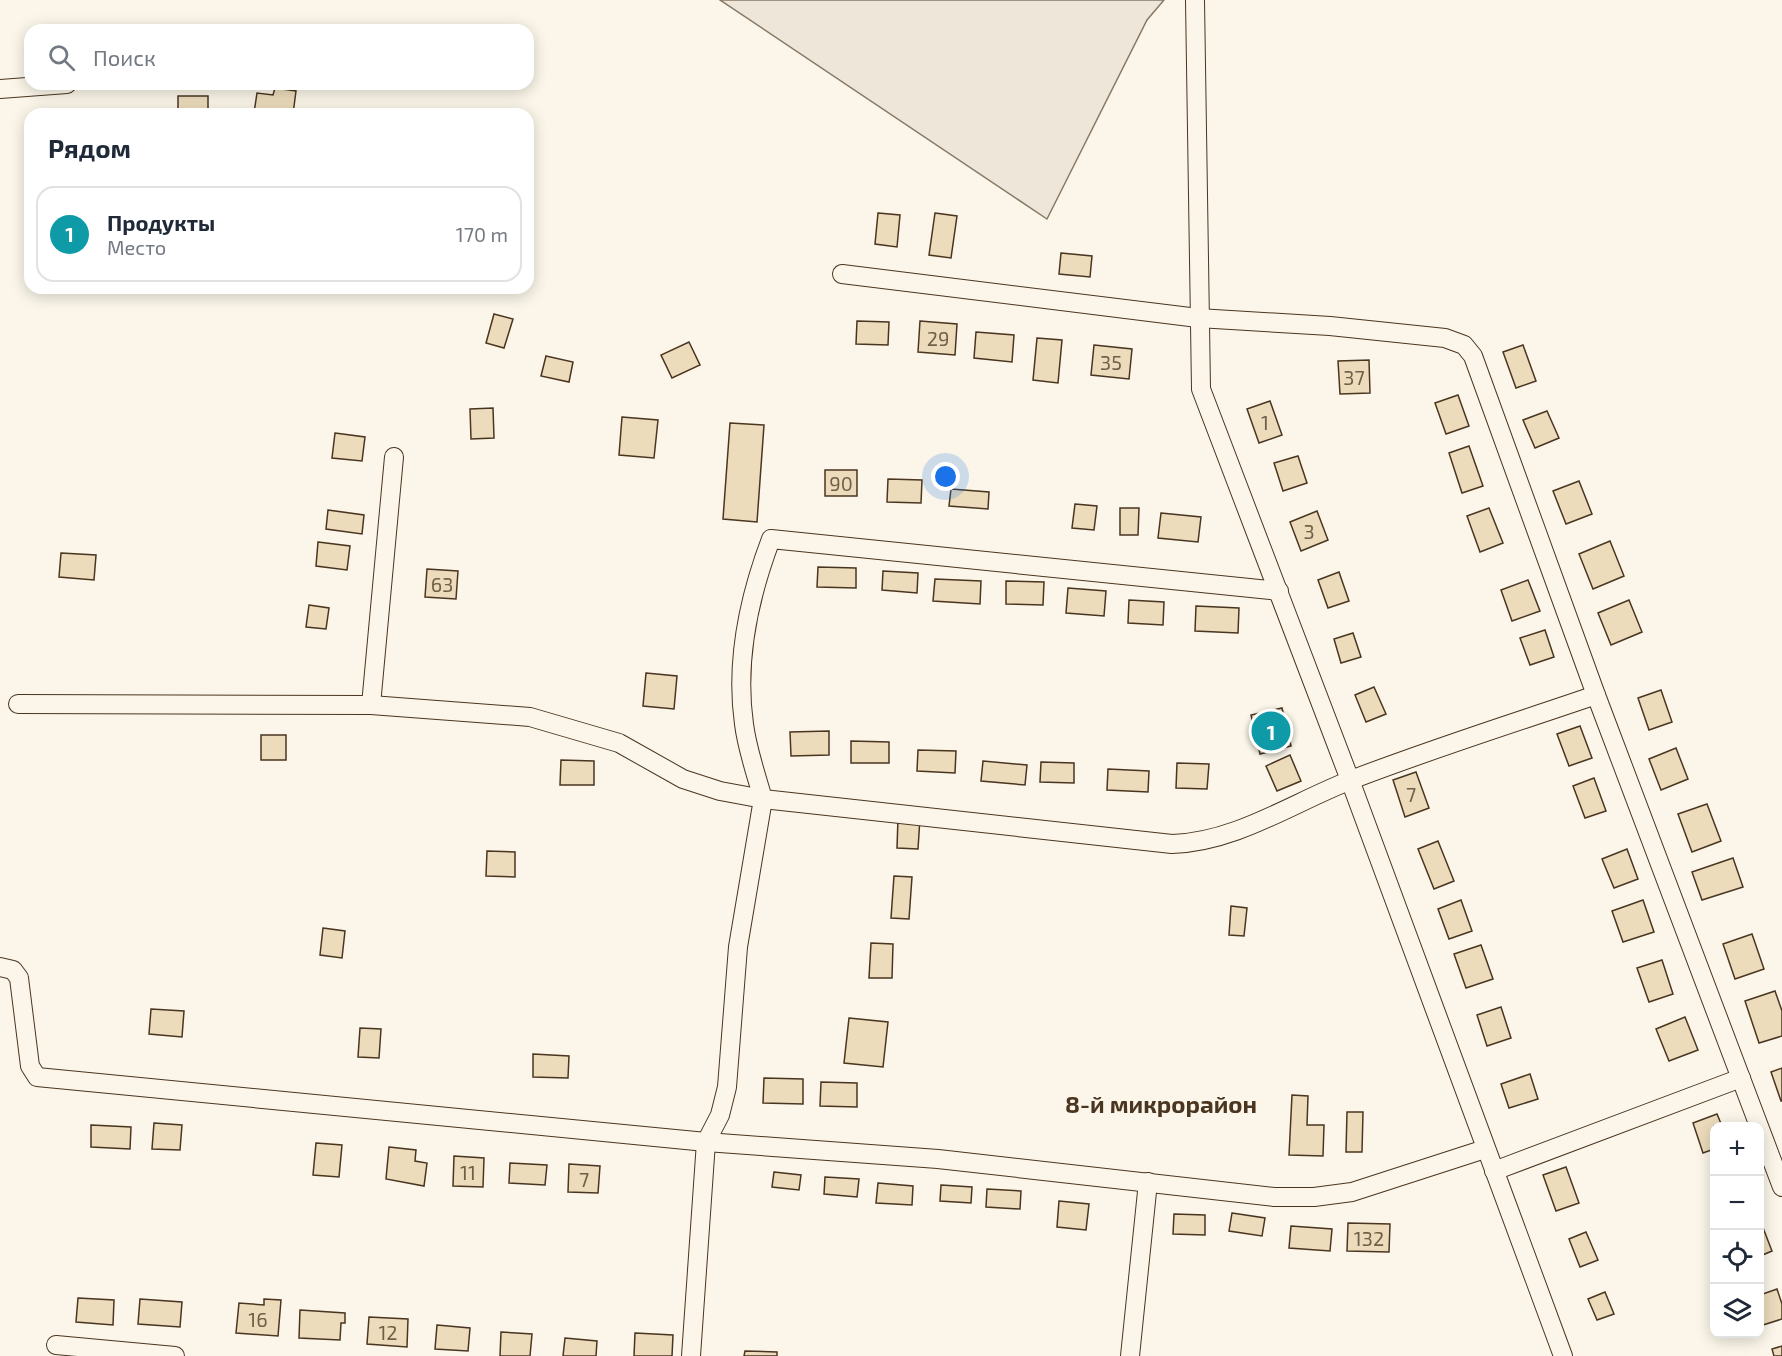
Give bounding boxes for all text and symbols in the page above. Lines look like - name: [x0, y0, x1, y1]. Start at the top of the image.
- search box: [24, 24, 534, 90]
- icon: search: [45, 41, 78, 74]
- text: Поиск: [93, 44, 156, 70]
- text: Рядом: [48, 132, 131, 163]
- text: Продукты: [107, 209, 215, 235]
- text: 1: [65, 222, 74, 246]
- text: 170 m: [456, 222, 508, 246]
- text: Место: [107, 235, 166, 259]
- house number: 29: [927, 326, 949, 350]
- house number: 35: [1100, 350, 1122, 374]
- house number: 37: [1343, 365, 1365, 389]
- house number: 1: [1261, 410, 1269, 434]
- your location: [931, 462, 960, 491]
- house number: 90: [829, 471, 853, 495]
- house number: 3: [1303, 519, 1315, 543]
- house number: 63: [431, 572, 453, 596]
- pin: 1: [1252, 708, 1290, 754]
- house number: 7: [1406, 782, 1416, 806]
- district label: 8-й микрорайон: [1065, 1089, 1257, 1118]
- map controls: [1710, 1122, 1764, 1338]
- button: +: [1710, 1122, 1764, 1176]
- house number: 11: [460, 1160, 476, 1184]
- house number: 7: [579, 1167, 589, 1191]
- button: −: [1710, 1176, 1764, 1230]
- house number: 132: [1354, 1226, 1384, 1250]
- button: locate: [1710, 1230, 1764, 1284]
- button: layers: [1710, 1284, 1764, 1338]
- house number: 16: [248, 1307, 268, 1331]
- house number: 12: [378, 1320, 398, 1344]

